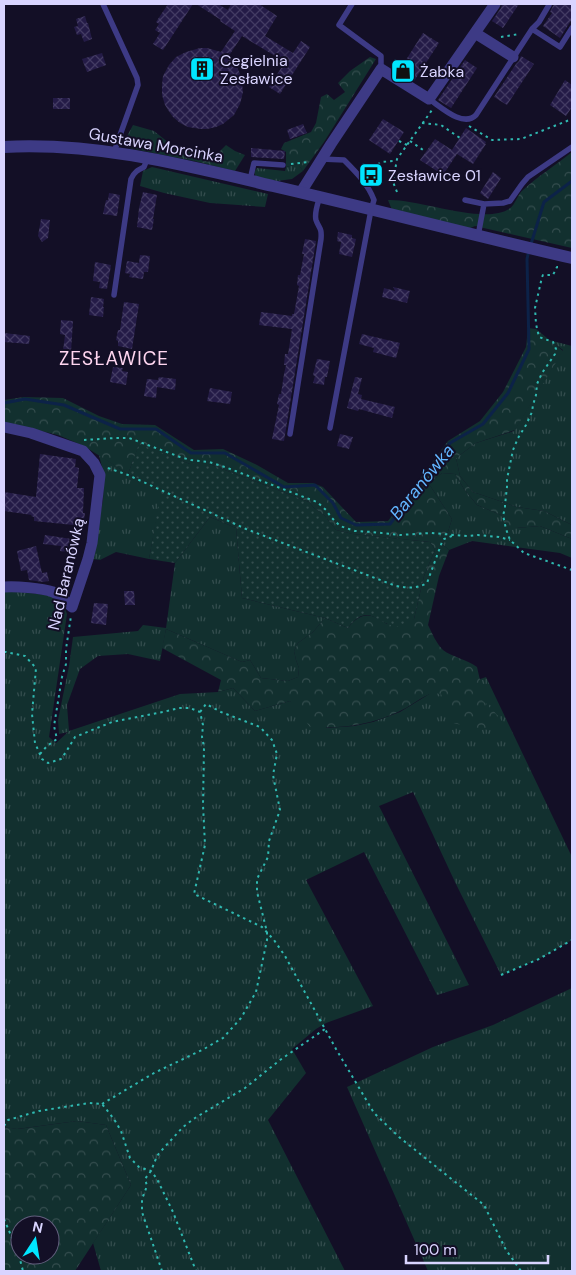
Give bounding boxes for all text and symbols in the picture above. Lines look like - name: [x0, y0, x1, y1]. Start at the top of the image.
- place label: Cegielnia Zesławice: [220, 50, 293, 89]
- building icon: Cegielnia Zesławice: [189, 56, 215, 82]
- shop icon: Żabka: [390, 58, 416, 84]
- place label: Żabka: [420, 61, 464, 82]
- street label: Gustawa Morcinka: [87, 123, 225, 167]
- bus stop icon: Zesławice 01: [358, 162, 384, 188]
- place label: Zesławice 01: [388, 165, 481, 186]
- district label: ZESŁAWICE: [59, 346, 169, 371]
- water label: Baranówka: [384, 439, 460, 525]
- street label: Nad Baranówką: [43, 516, 89, 632]
- north arrow: [10, 1215, 60, 1265]
- text: N: [31, 1217, 45, 1237]
- scale bar: [406, 1232, 548, 1264]
- text: 100 m: [414, 1240, 457, 1260]

